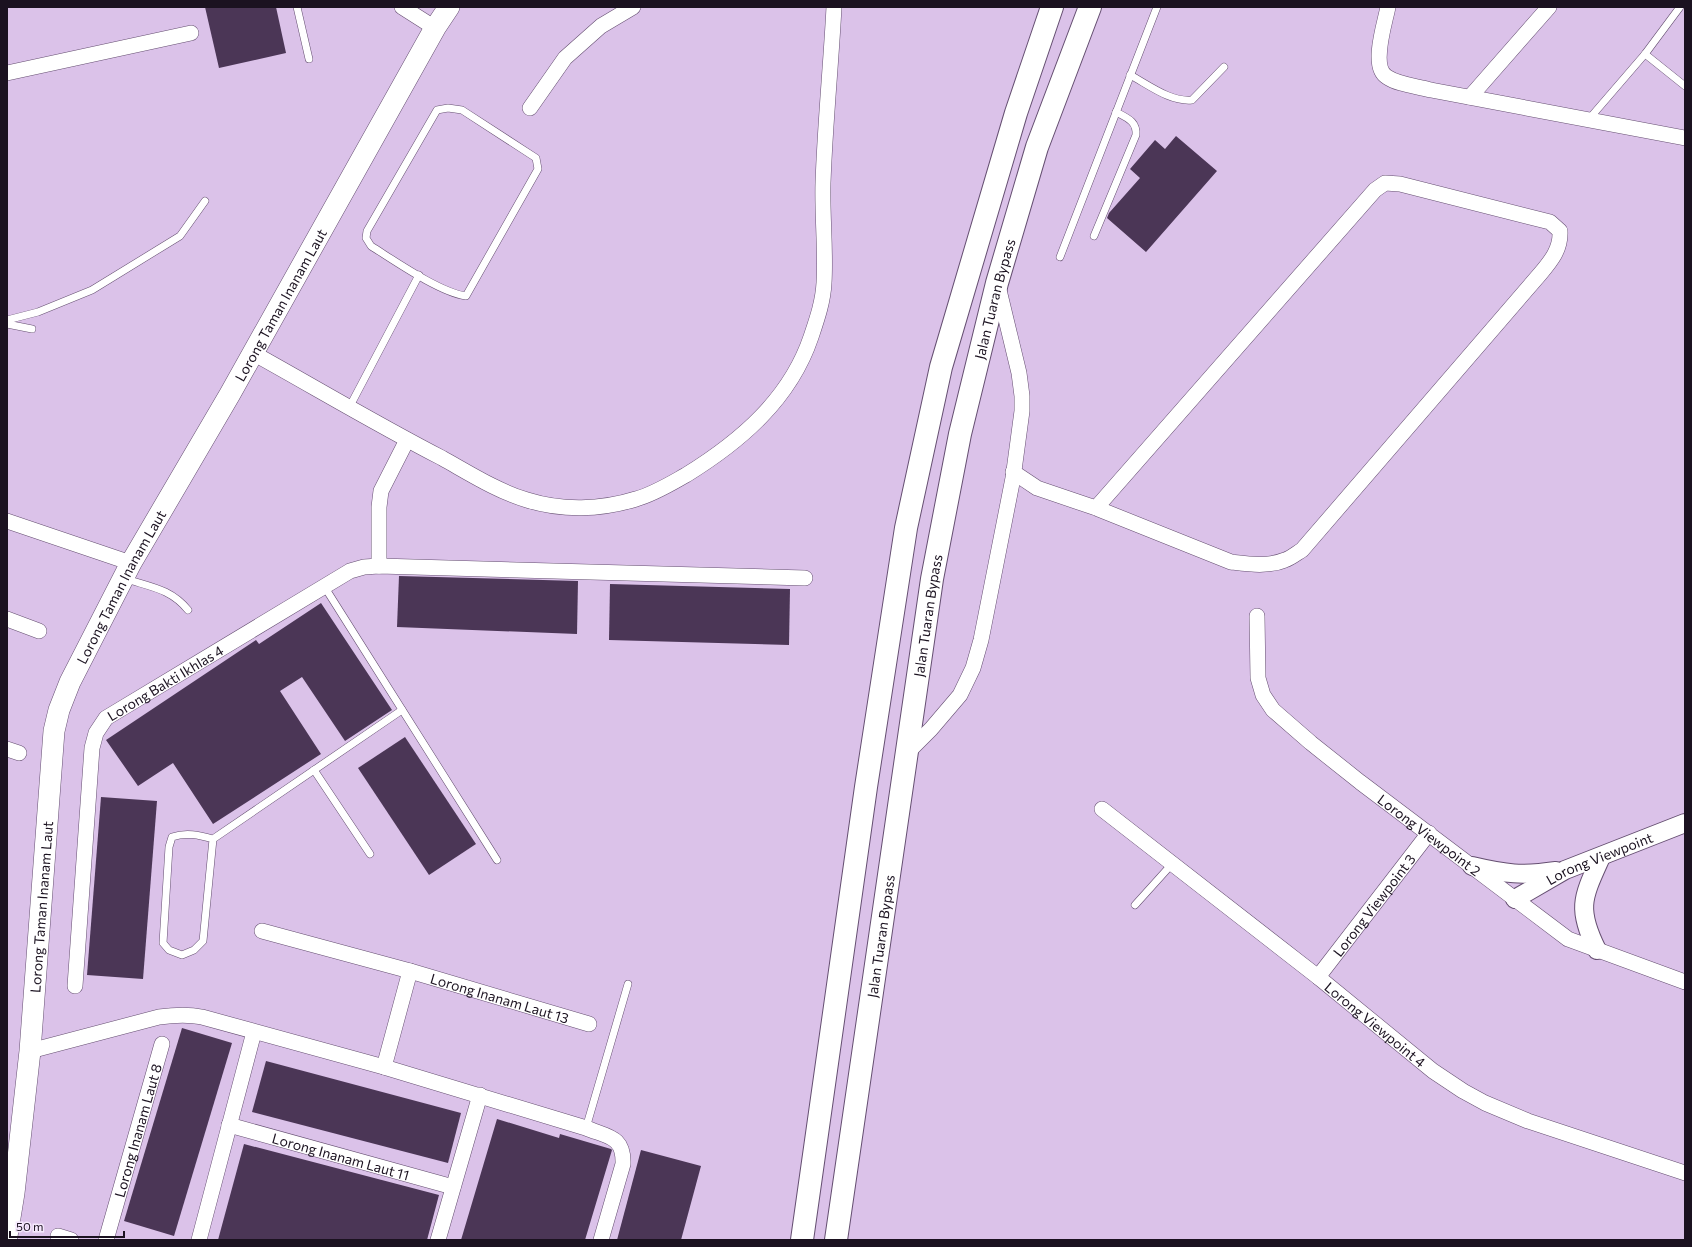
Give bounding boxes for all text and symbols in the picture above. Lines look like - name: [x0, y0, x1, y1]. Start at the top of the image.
- street label: Lorong Taman Inanam Laut: [231, 225, 330, 384]
- street label: Jalan Tuaran Bypass: [970, 237, 1018, 361]
- street label: Lorong Taman Inanam Laut: [72, 506, 169, 666]
- street label: Jalan Tuaran Bypass: [909, 553, 945, 678]
- street label: Lorong Bakti Ikhlas 4: [104, 641, 227, 724]
- street label: Lorong Viewpoint 2: [1375, 790, 1485, 879]
- street label: Lorong Taman Inanam Laut: [26, 820, 56, 993]
- street label: Lorong Viewpoint: [1543, 828, 1655, 888]
- street label: Lorong Viewpoint 3: [1329, 850, 1418, 960]
- street label: Jalan Tuaran Bypass: [863, 874, 897, 999]
- street label: Lorong Inanam Laut 13: [429, 969, 571, 1026]
- street label: Lorong Viewpoint 4: [1322, 978, 1430, 1071]
- street label: Lorong Inanam Laut 8: [110, 1062, 164, 1199]
- street label: Lorong Inanam Laut 11: [270, 1129, 411, 1183]
- scale bar: [10, 1213, 124, 1239]
- text: 50 m: [16, 1219, 44, 1233]

